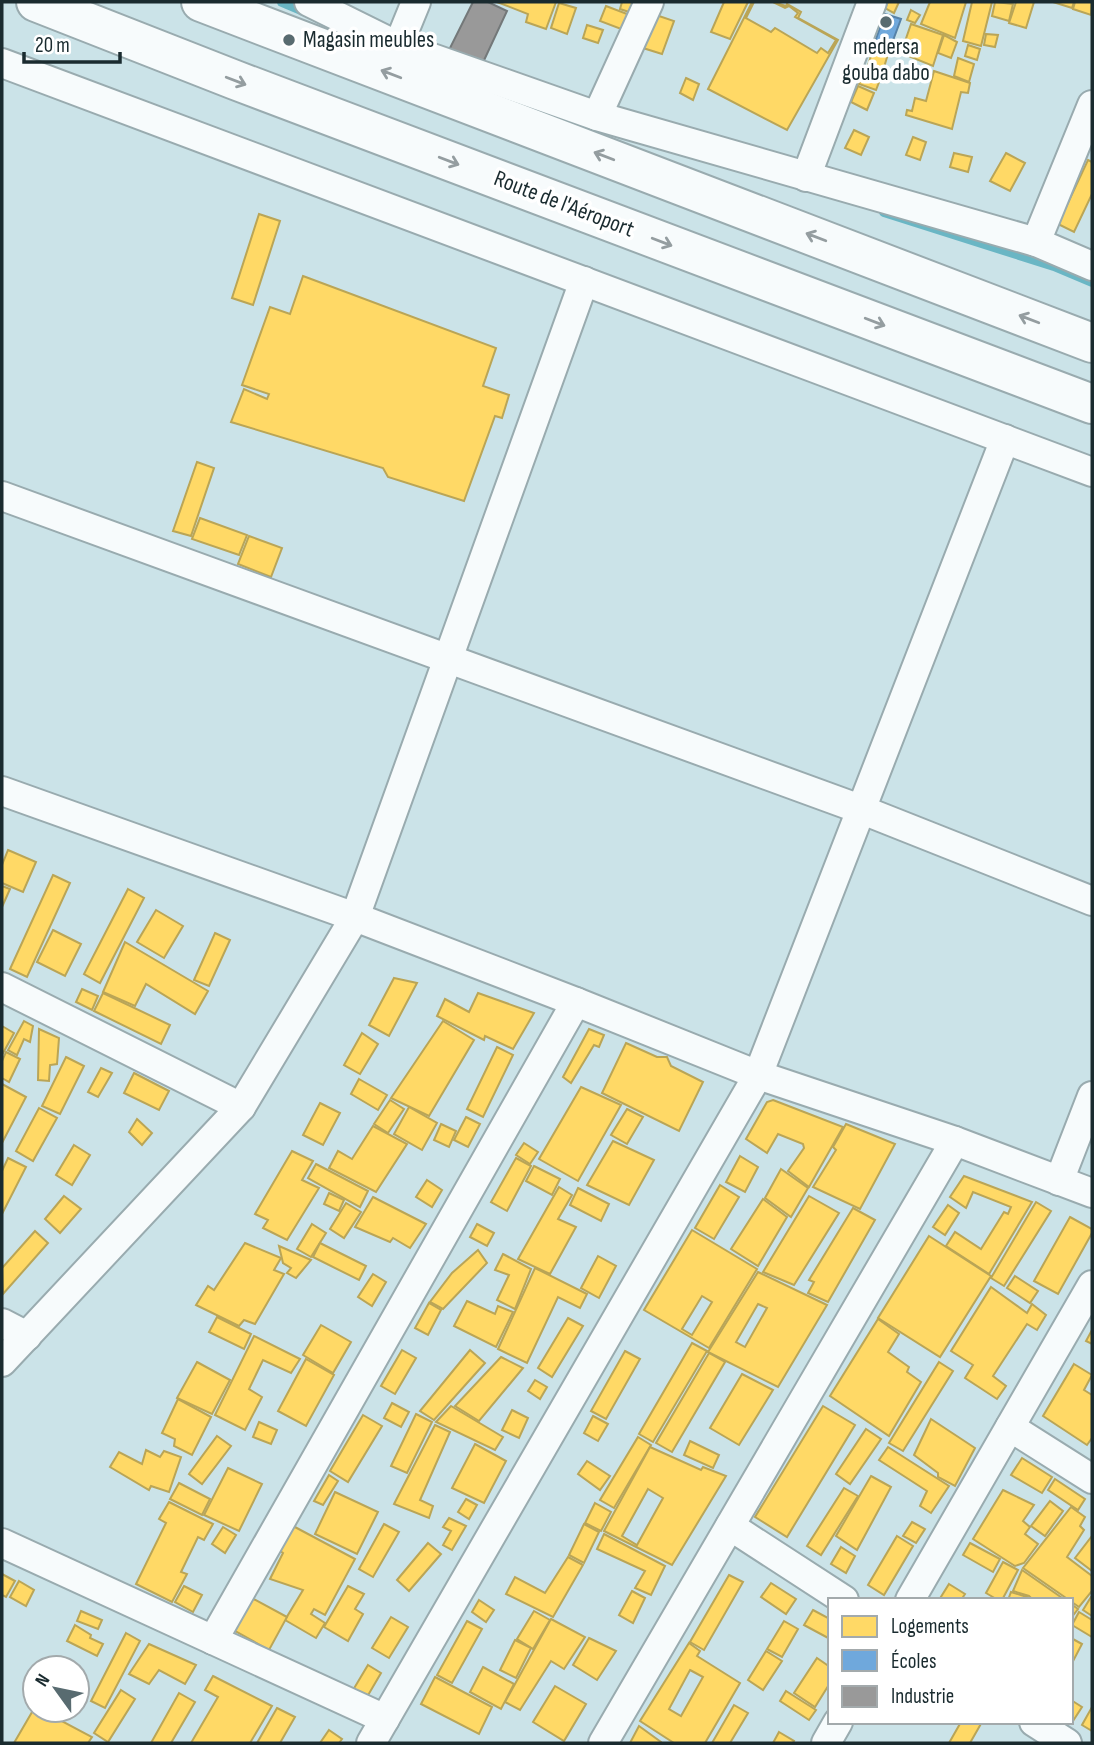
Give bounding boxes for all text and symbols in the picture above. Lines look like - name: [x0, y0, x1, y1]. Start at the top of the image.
- marker: medersa gouba dabo: [878, 14, 894, 30]
- scale bar: [24, 21, 121, 65]
- place label: Magasin meubles: [303, 26, 434, 54]
- marker: Magasin meubles: [281, 32, 297, 48]
- text: 20 m: [35, 33, 70, 58]
- place label: medersa gouba dabo: [842, 33, 930, 87]
- one-way arrow: [381, 67, 403, 80]
- one-way arrow: [225, 75, 247, 88]
- one-way arrow: [593, 148, 615, 161]
- one-way arrow: [438, 156, 460, 168]
- street label: Route de l'Aéroport: [490, 164, 638, 244]
- one-way arrow: [806, 230, 828, 243]
- one-way arrow: [651, 236, 672, 249]
- one-way arrow: [1018, 311, 1040, 324]
- one-way arrow: [863, 317, 885, 329]
- legend: [828, 1598, 1073, 1724]
- text: Logements: [891, 1614, 969, 1639]
- text: Écoles: [891, 1649, 936, 1674]
- north arrow: [21, 1654, 91, 1724]
- text: N: [31, 1670, 55, 1691]
- text: Industrie: [891, 1684, 954, 1709]

